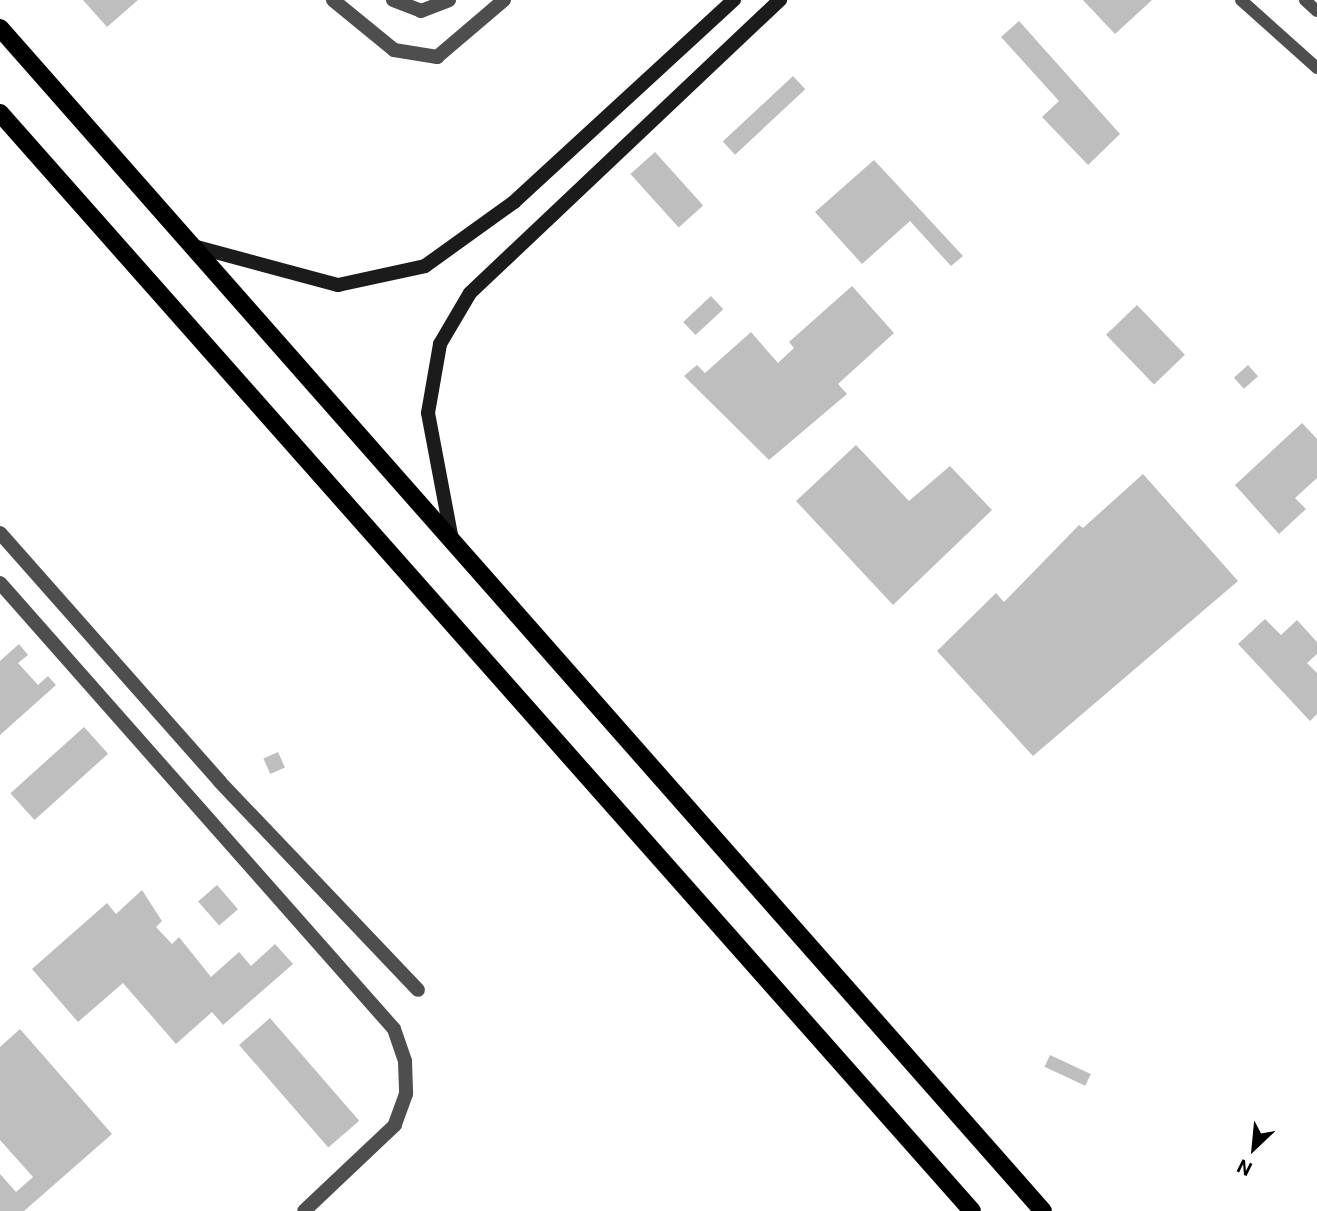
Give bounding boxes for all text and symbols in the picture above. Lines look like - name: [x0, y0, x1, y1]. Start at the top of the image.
- north arrow: [1219, 1113, 1289, 1183]
- text: N: [1234, 1154, 1256, 1181]

